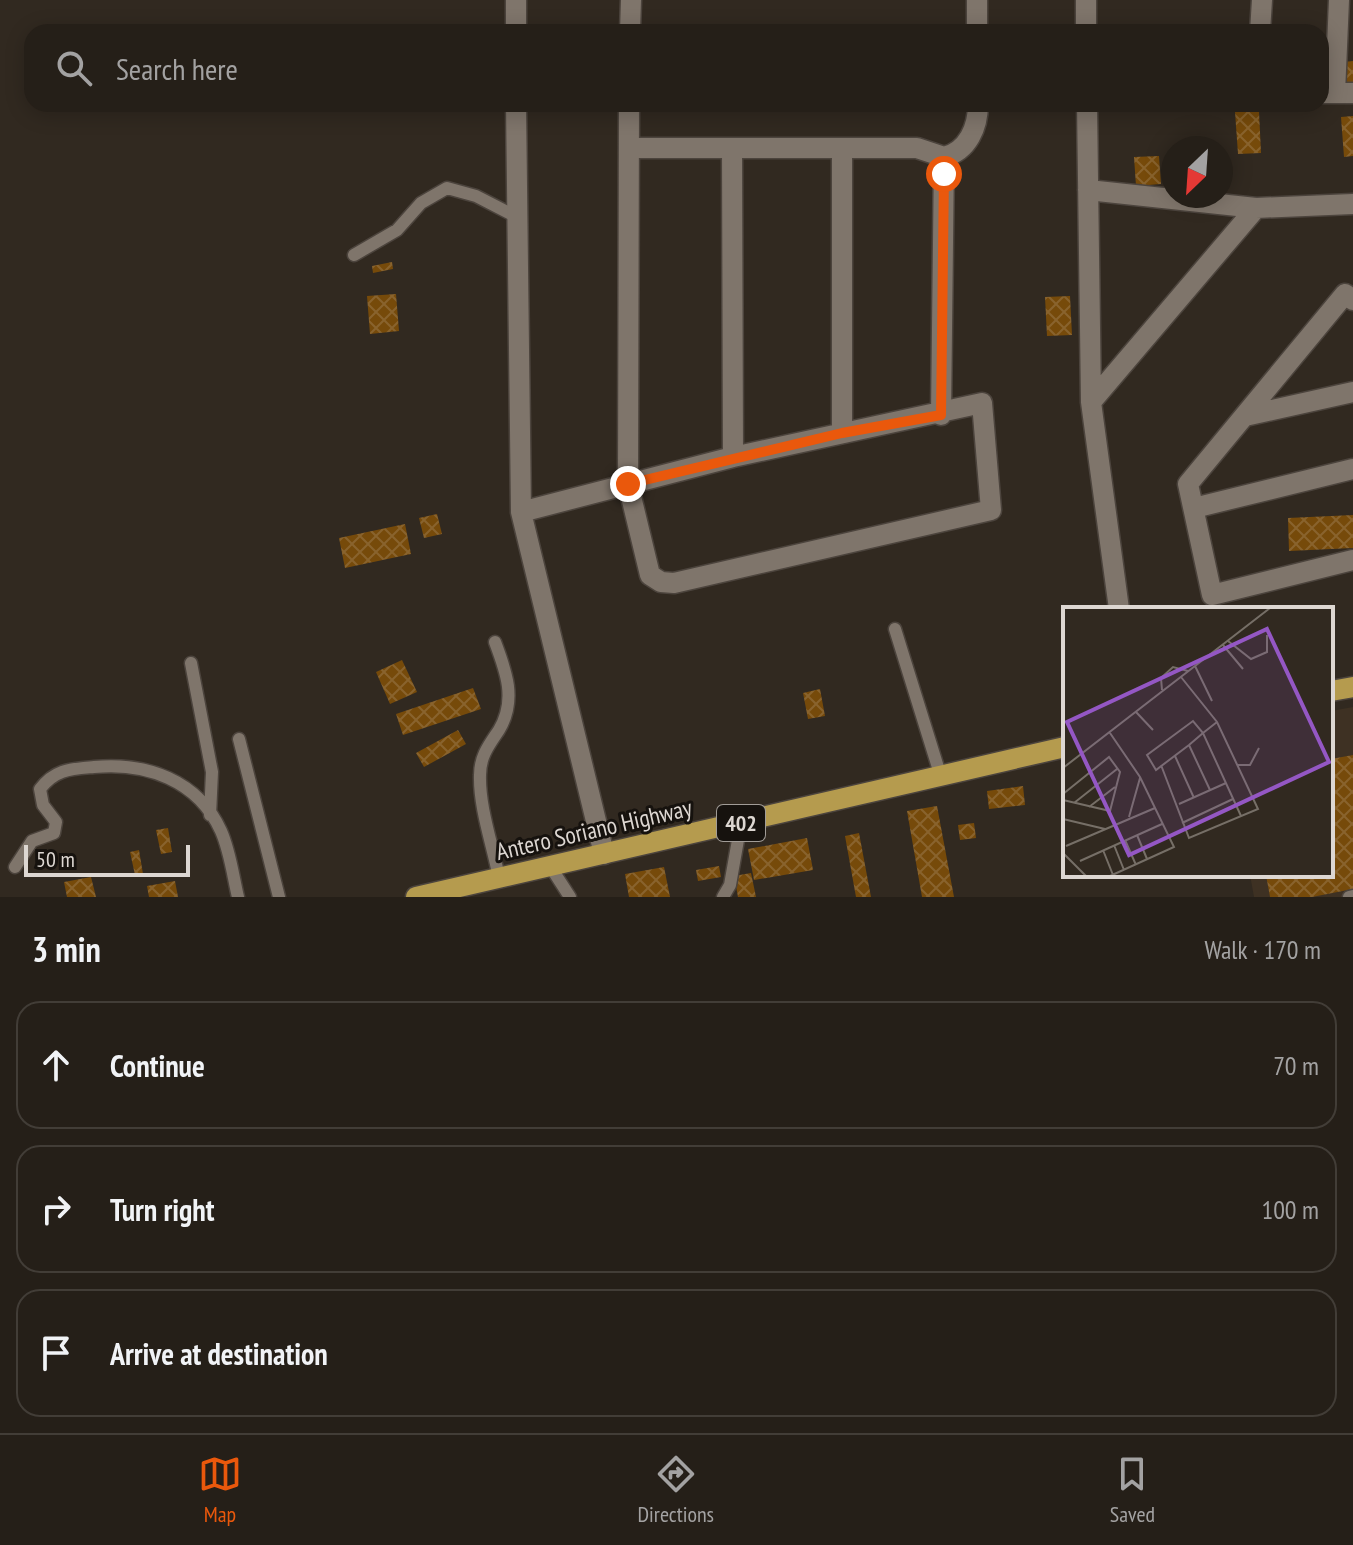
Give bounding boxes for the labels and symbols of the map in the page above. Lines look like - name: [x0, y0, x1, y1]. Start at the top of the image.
- north arrow: [1161, 136, 1233, 208]
- route start: [926, 156, 962, 192]
- route end: [610, 466, 646, 502]
- inset map: [1063, 607, 1333, 877]
- street label: Antero Soriano Highway: [493, 792, 695, 867]
- road number: 402: [717, 805, 765, 841]
- scale bar: [24, 841, 190, 877]

